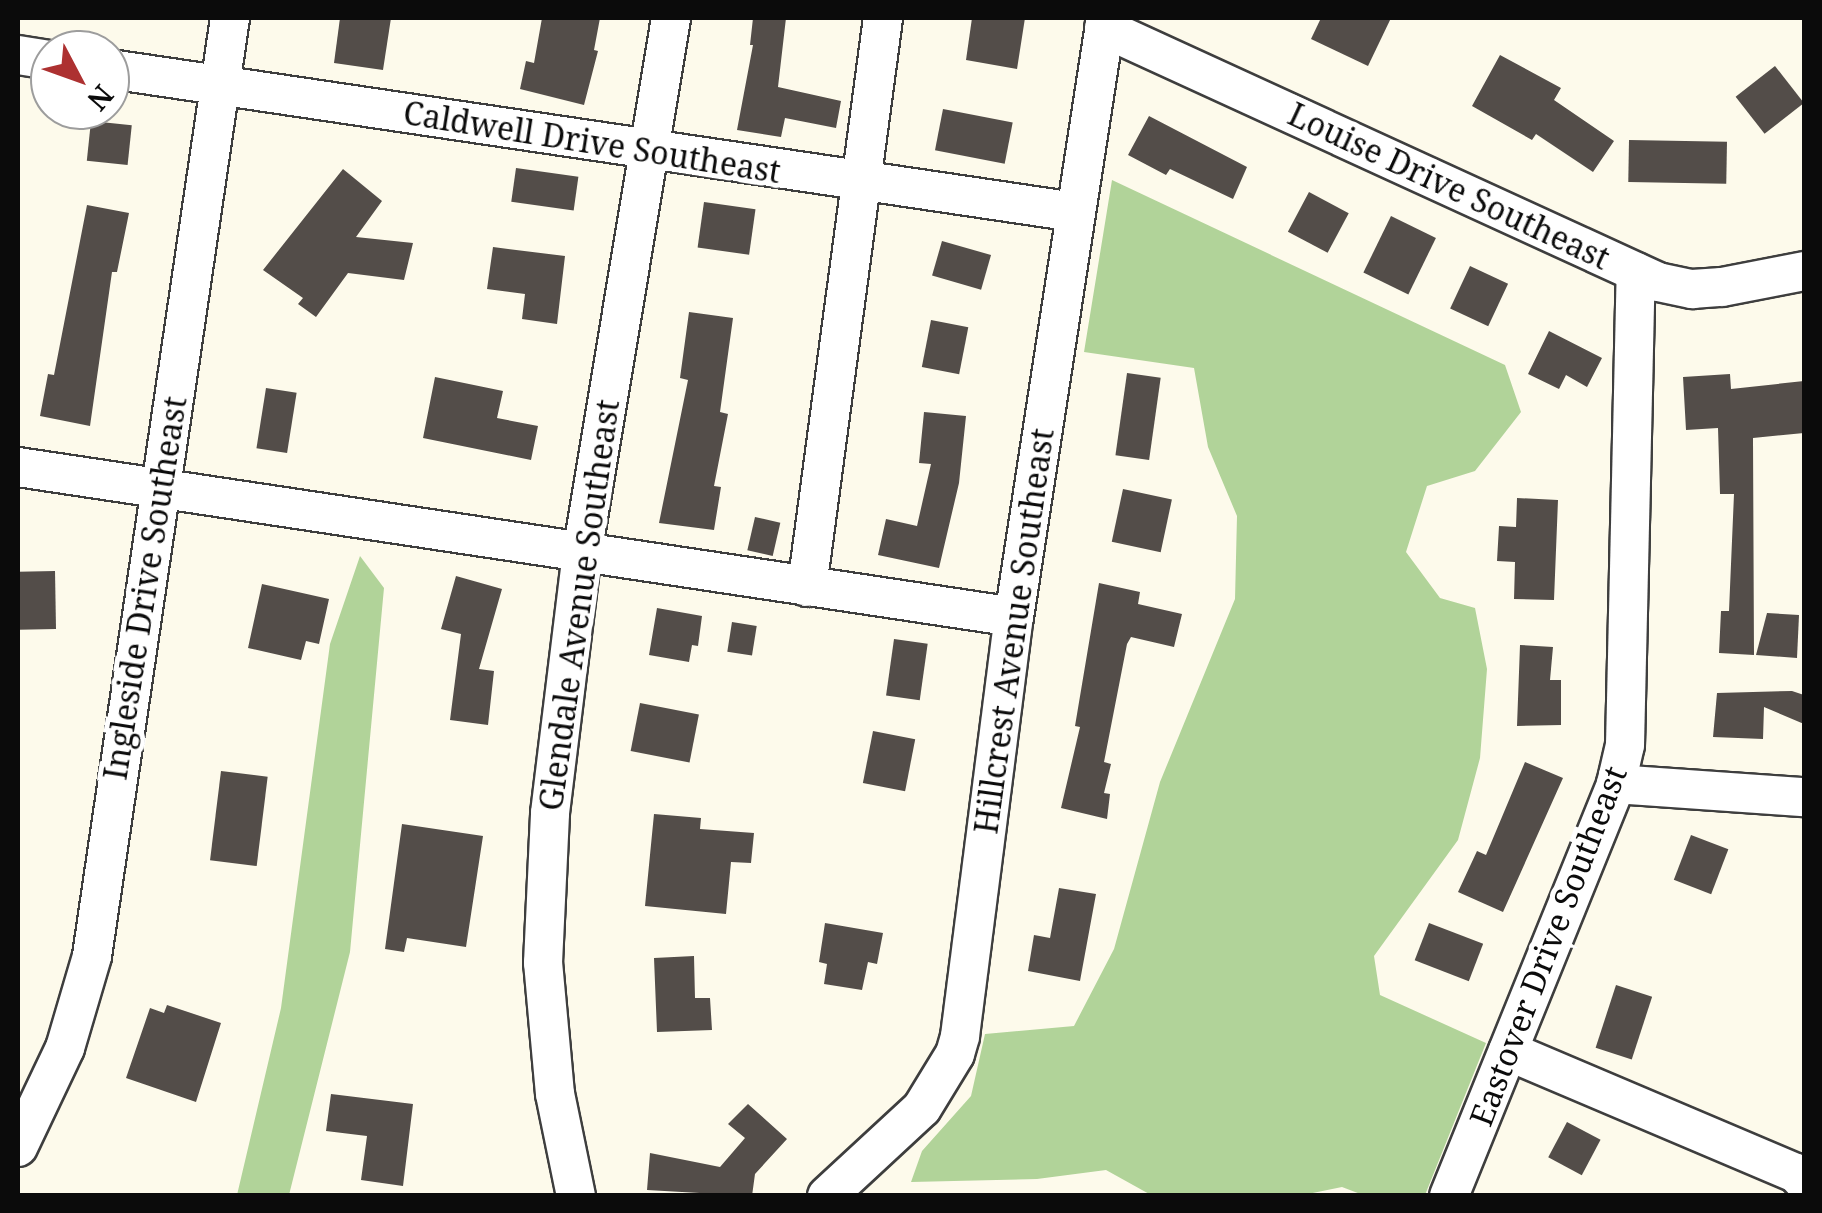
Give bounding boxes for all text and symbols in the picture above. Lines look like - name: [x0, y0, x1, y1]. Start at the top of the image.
- north arrow: [30, 30, 130, 130]
- text: N: [80, 78, 123, 119]
- street label: Caldwell Drive Southeast: [401, 93, 783, 191]
- street label: Louise Drive Southeast: [1282, 95, 1616, 277]
- street label: Ingleside Drive Southeast: [96, 394, 194, 782]
- street label: Glendale Avenue Southeast: [531, 397, 627, 813]
- street label: Hillcrest Avenue Southeast: [967, 426, 1061, 836]
- street label: Eastover Drive Southeast: [1462, 761, 1634, 1131]

